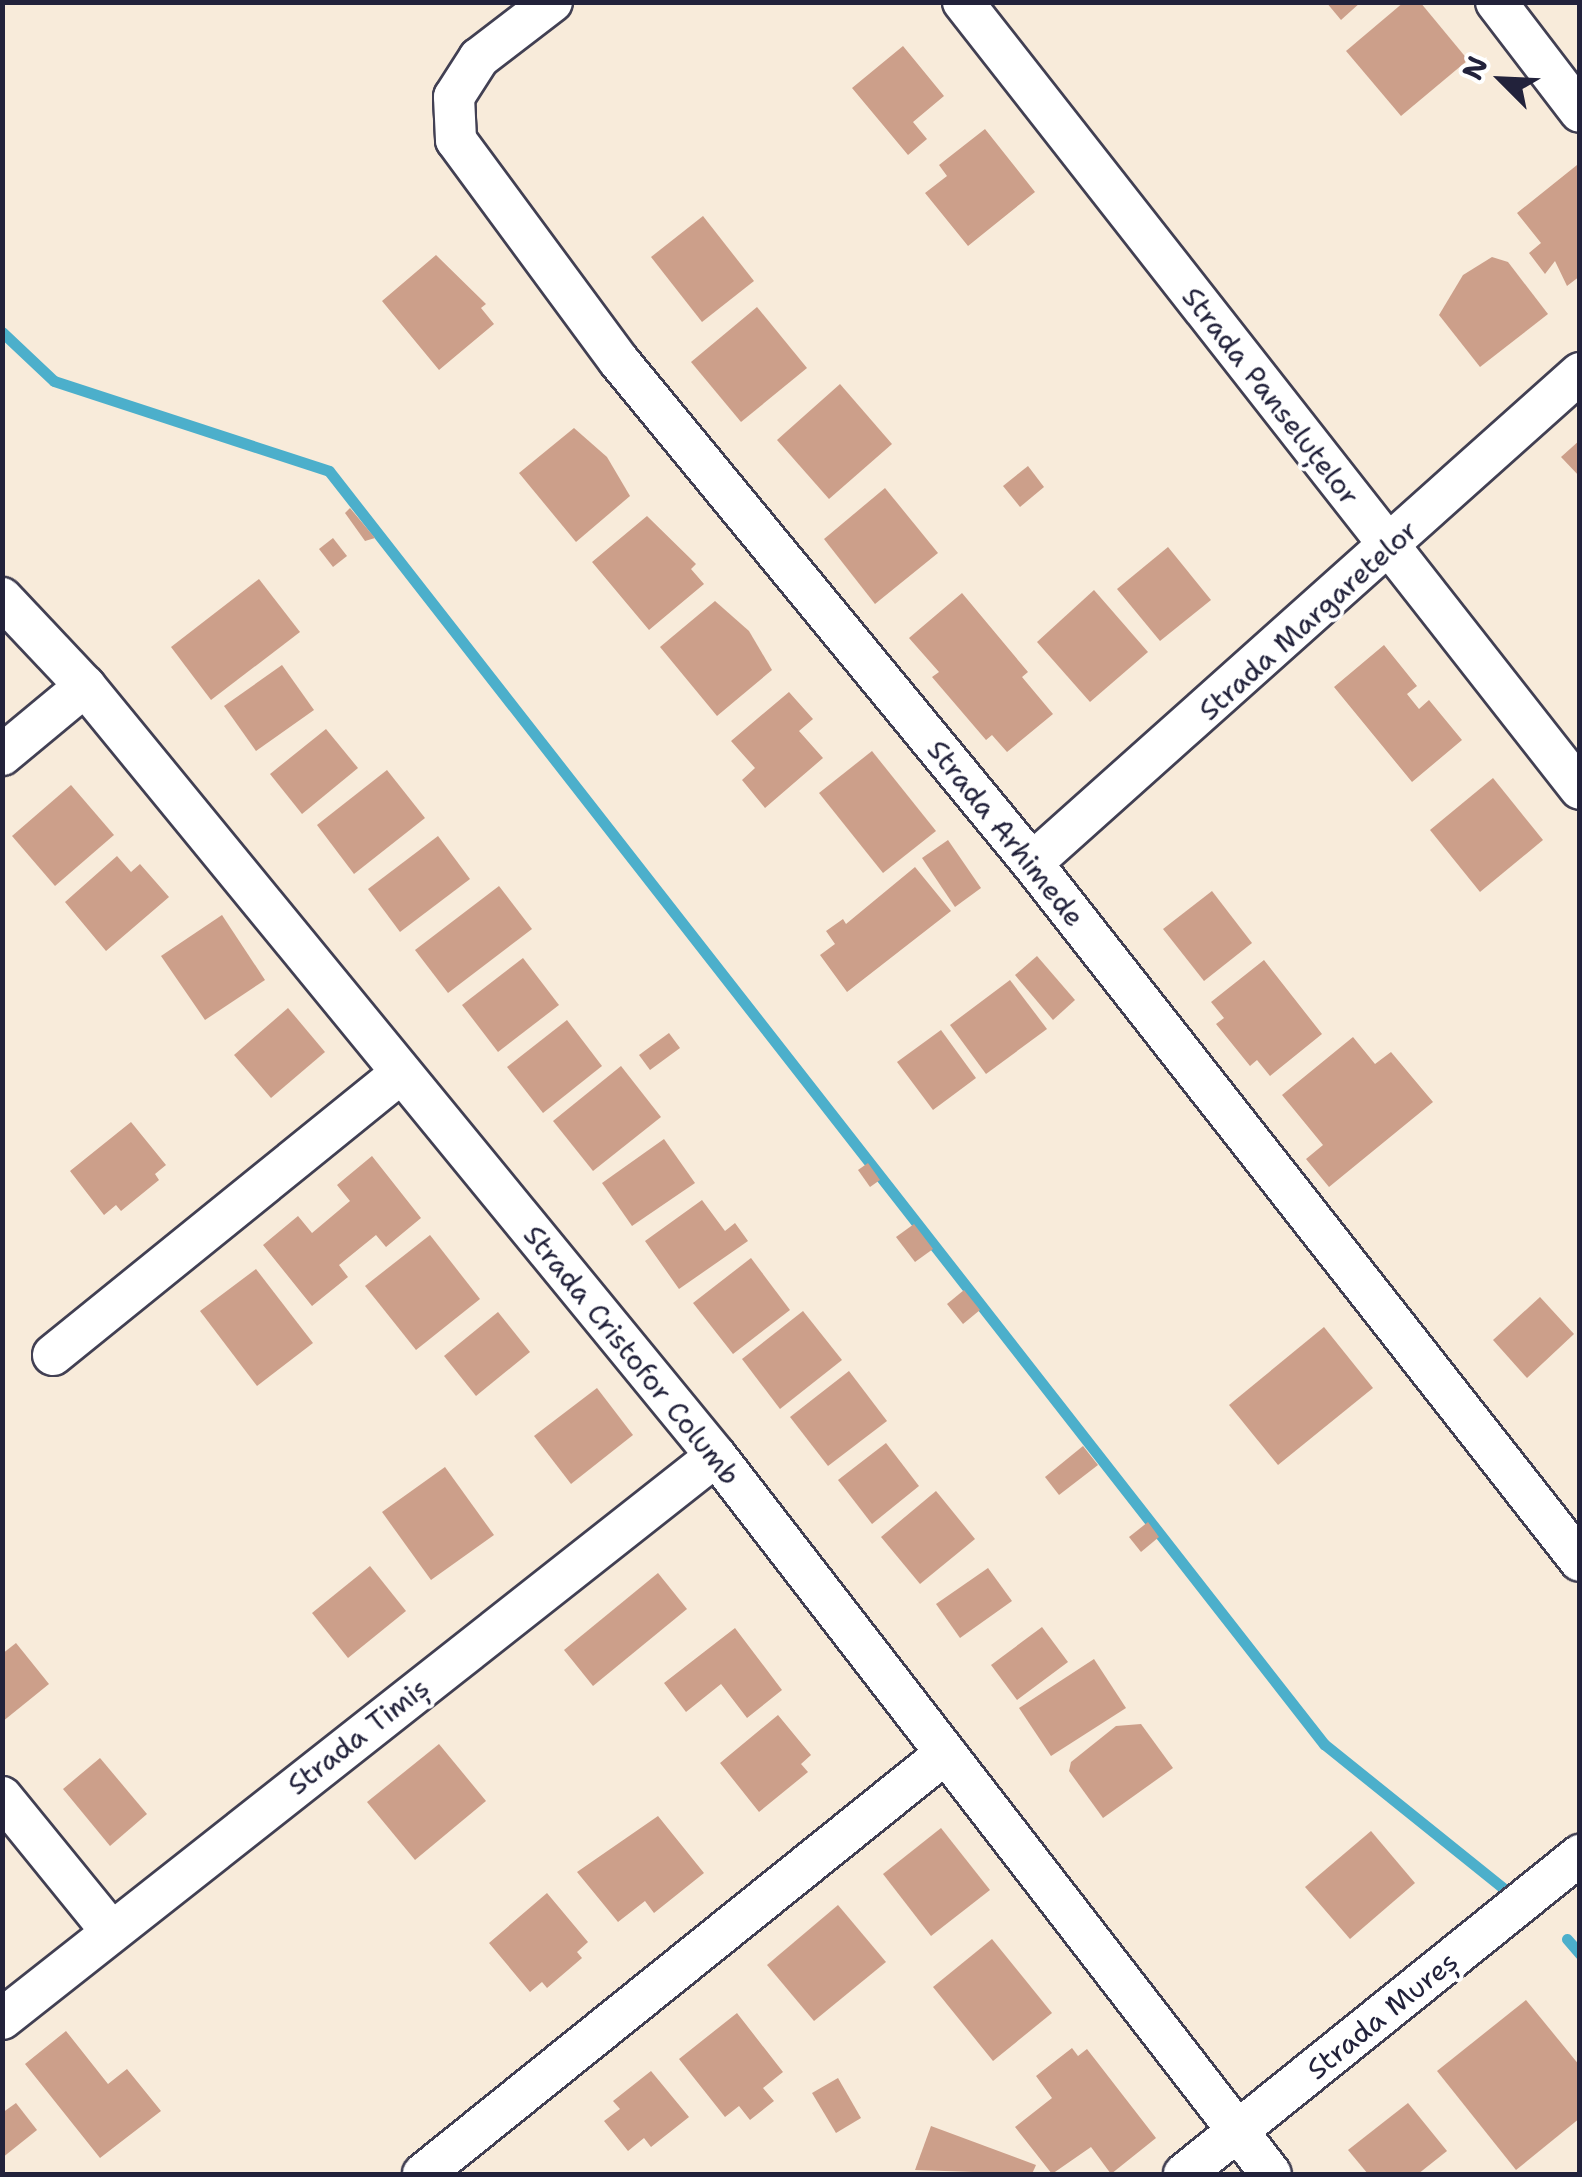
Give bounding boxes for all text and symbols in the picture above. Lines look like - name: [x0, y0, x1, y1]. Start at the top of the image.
- north arrow: [1452, 30, 1552, 130]
- text: N: [1453, 50, 1496, 86]
- street label: Strada Panseluțelor: [1175, 280, 1367, 512]
- street label: Strada Margaretelor: [1192, 513, 1424, 727]
- street label: Strada Arhimede: [920, 733, 1092, 933]
- street label: Strada Cristofor Columb: [517, 1218, 747, 1492]
- street label: Strada Timiș: [281, 1670, 435, 1802]
- street label: Strada Mureș: [1300, 1944, 1464, 2086]

